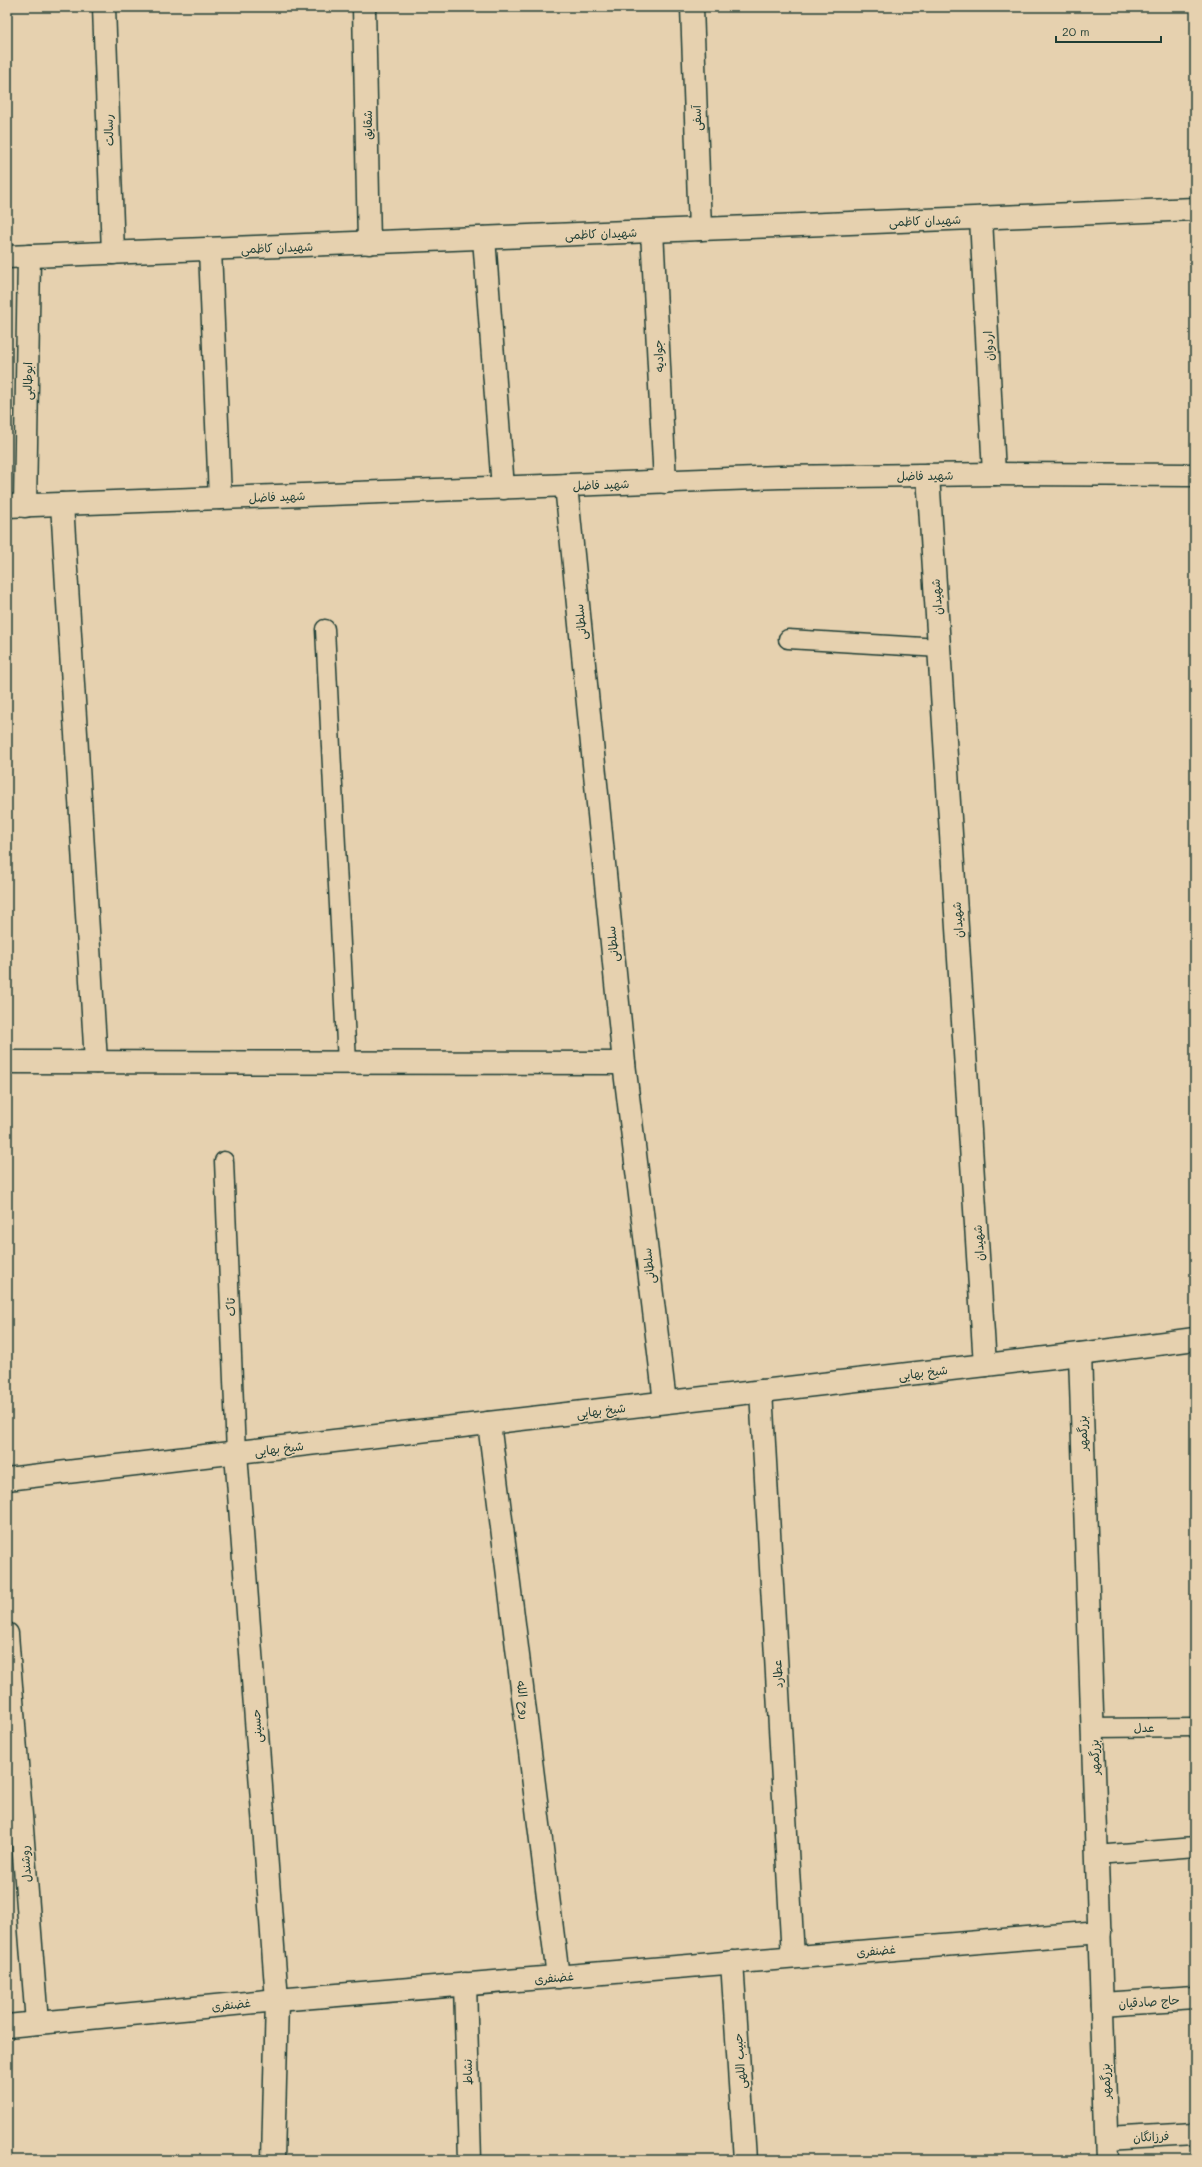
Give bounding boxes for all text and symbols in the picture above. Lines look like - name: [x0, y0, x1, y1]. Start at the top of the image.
- scale bar: [1056, 18, 1161, 44]
- text: 20 m: [1062, 23, 1090, 39]
- street label: آسفی: [688, 104, 705, 131]
- street label: شقایق: [359, 110, 375, 140]
- street label: رسالت: [99, 114, 117, 146]
- street label: شهیدان کاظمی: [889, 211, 961, 230]
- street label: شهیدان کاظمی: [565, 224, 637, 243]
- street label: شهیدان کاظمی: [241, 238, 313, 257]
- street label: اردوان: [979, 330, 998, 361]
- street label: جوادیه: [649, 339, 668, 373]
- street label: ابوطالبی: [19, 362, 36, 400]
- street label: شهید فاضل: [896, 467, 954, 483]
- street label: شهید فاضل: [572, 475, 630, 493]
- street label: شهید فاضل: [248, 487, 306, 505]
- street label: شهیدان: [927, 578, 945, 616]
- street label: سلطانی: [570, 603, 591, 641]
- street label: شهیدان: [948, 901, 966, 939]
- street label: سلطانی: [602, 925, 623, 963]
- street label: شهیدان: [969, 1224, 987, 1262]
- street label: سلطانی: [638, 1247, 659, 1285]
- street label: تاک: [222, 1297, 238, 1317]
- street label: شیخ بهایی: [897, 1361, 949, 1385]
- street label: شیخ بهایی: [575, 1399, 627, 1423]
- street label: بزرگمهر: [1073, 1415, 1092, 1452]
- street label: شیخ بهایی: [253, 1437, 305, 1461]
- street label: عطارد: [768, 1659, 786, 1689]
- street label: روح الله: [513, 1680, 534, 1720]
- street label: حسینی: [247, 1709, 266, 1743]
- street label: عدل: [1134, 1719, 1154, 1735]
- street label: بزرگمهر: [1085, 1739, 1104, 1776]
- street label: روشندل: [16, 1845, 35, 1883]
- street label: غضنفری: [856, 1940, 896, 1960]
- street label: غضنفری: [534, 1967, 574, 1987]
- street label: حاج صادقیان: [1118, 1991, 1180, 2013]
- street label: غضنفری: [211, 1994, 251, 2014]
- street label: حبیب اللهی: [729, 2032, 750, 2089]
- street label: نشاط: [459, 2059, 475, 2085]
- street label: بزرگمهر: [1096, 2063, 1115, 2100]
- street label: فرزانگان: [1132, 2127, 1170, 2145]

